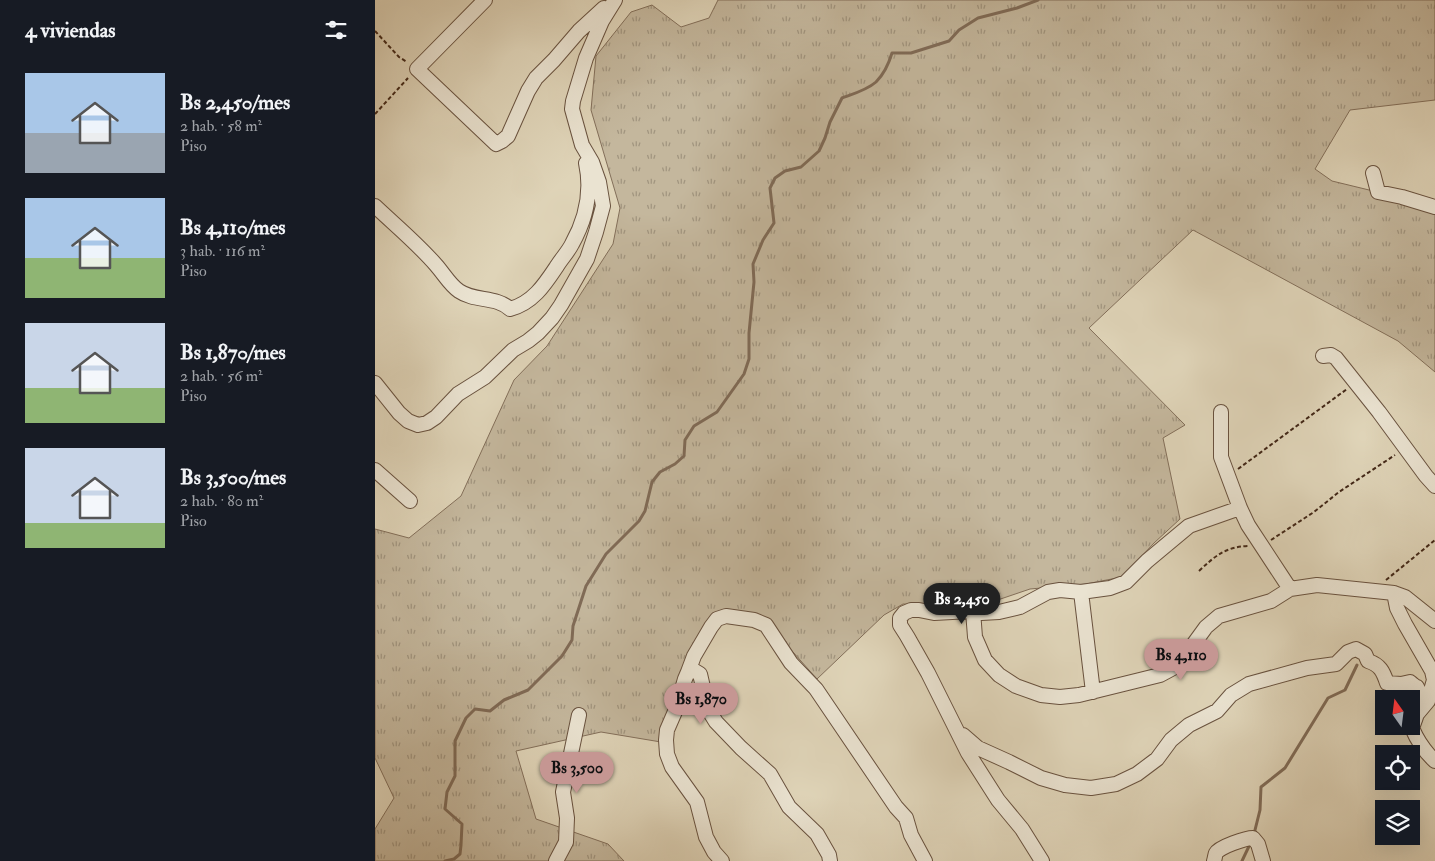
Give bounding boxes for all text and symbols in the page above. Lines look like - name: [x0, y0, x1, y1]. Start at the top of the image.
- icon: filters: [322, 16, 350, 44]
- text: 4 viviendas: [25, 17, 116, 44]
- text: Bs 2,450/mes: [180, 89, 290, 116]
- icon: home: [65, 93, 125, 153]
- text: 2 hab. · 58 m²: [180, 116, 262, 136]
- text: Piso: [180, 136, 207, 156]
- text: Bs 4,110/mes: [180, 214, 285, 241]
- icon: home: [65, 218, 125, 278]
- text: 3 hab. · 116 m²: [180, 241, 265, 261]
- text: Piso: [180, 261, 207, 281]
- text: Bs 1,870/mes: [180, 339, 286, 366]
- icon: home: [65, 343, 125, 403]
- text: 2 hab. · 56 m²: [180, 366, 263, 386]
- text: Piso: [180, 386, 207, 406]
- text: Bs 3,500/mes: [180, 464, 286, 491]
- icon: home: [65, 468, 125, 528]
- text: 2 hab. · 80 m²: [180, 491, 263, 511]
- text: Piso: [180, 511, 207, 531]
- pin: Bs 2,450: [910, 582, 1014, 625]
- text: Bs 2,450: [934, 589, 990, 609]
- pin: Bs 4,110: [1129, 638, 1233, 681]
- text: Bs 4,110: [1155, 645, 1207, 665]
- pin: Bs 1,870: [649, 682, 753, 725]
- text: Bs 1,870: [675, 689, 727, 709]
- north arrow: [1375, 690, 1420, 735]
- map controls: [1375, 690, 1420, 845]
- button: locate: [1375, 745, 1420, 790]
- pin: Bs 3,500: [525, 752, 629, 794]
- text: Bs 3,500: [551, 758, 603, 778]
- button: layers: [1375, 800, 1420, 845]

